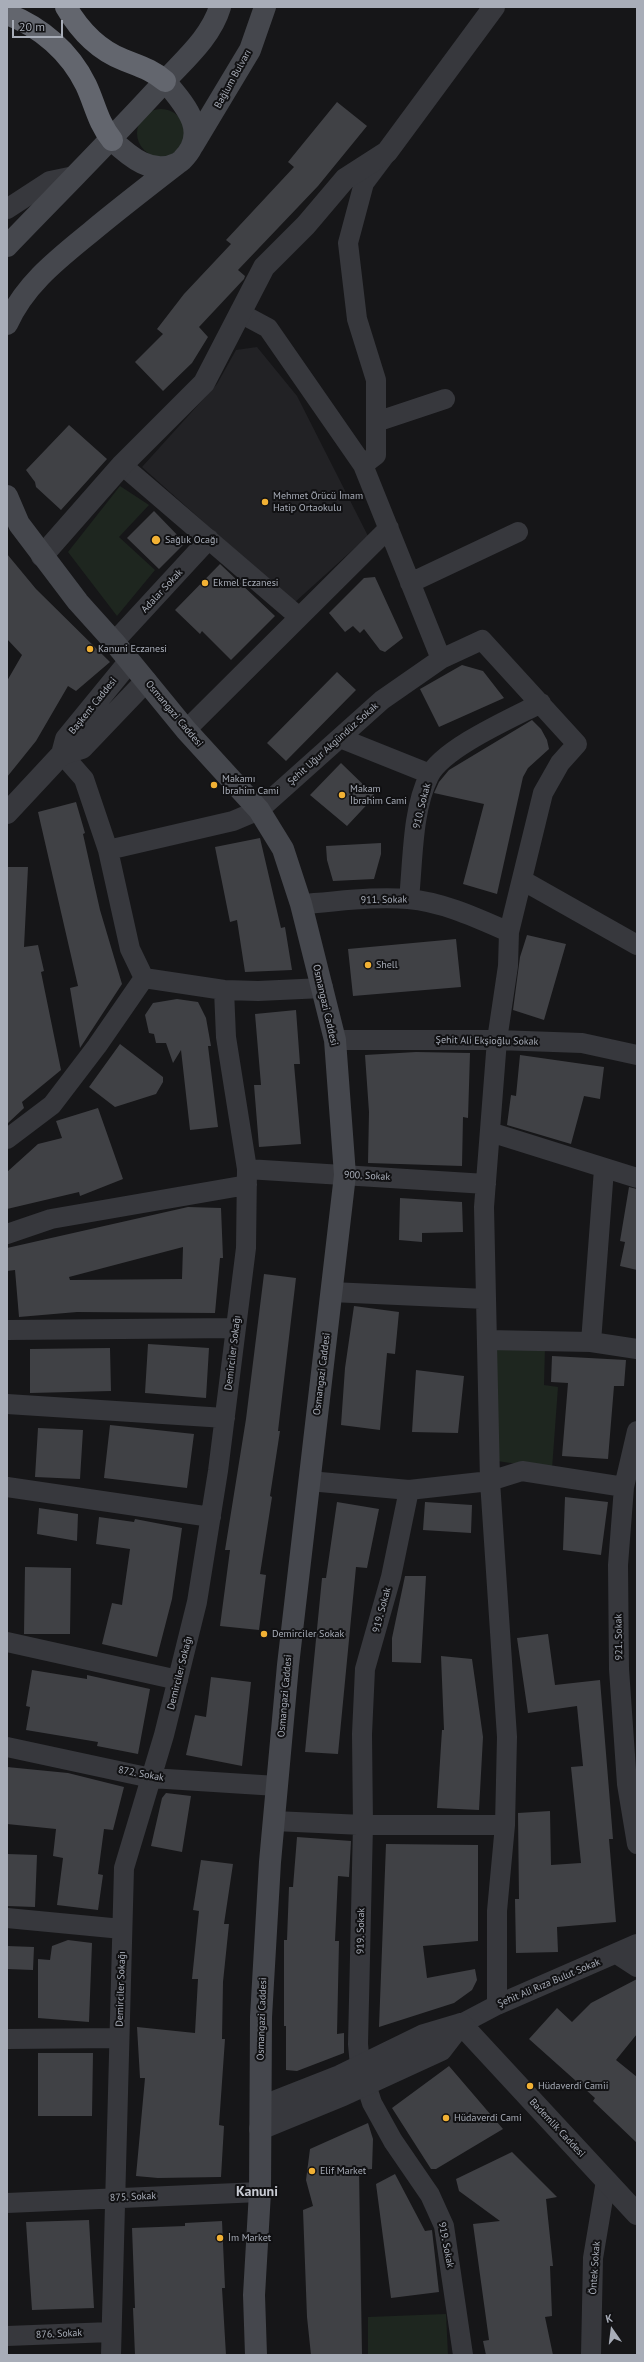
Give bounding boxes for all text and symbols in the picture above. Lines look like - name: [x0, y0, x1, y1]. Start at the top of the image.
- scale bar: [14, 12, 65, 38]
- text: 20 m: [19, 19, 45, 34]
- street label: Bağlum Bulvarı: [212, 48, 254, 110]
- place label: Mehmet Örücü İmam Hatip Ortaokulu: [273, 490, 363, 514]
- marker: Mehmet Örücü İmam Hatip Ortaokulu: [260, 497, 270, 507]
- marker: Sağlık Ocağı: [150, 534, 162, 546]
- place label: Sağlık Ocağı: [165, 534, 218, 546]
- street label: Adalar Sokak: [139, 567, 185, 615]
- place label: Ekmel Eczanesi: [213, 577, 279, 589]
- marker: Ekmel Eczanesi: [200, 578, 210, 588]
- place label: Kanuni Eczanesi: [98, 643, 167, 655]
- marker: Kanuni Eczanesi: [85, 644, 95, 654]
- street label: Başkent Caddesi: [66, 675, 120, 737]
- street label: Osmangazi Caddesi: [143, 678, 205, 750]
- street label: Şehit Uğur Akgündüz Sokak: [285, 700, 381, 788]
- place label: Makamı İbrahim Cami: [222, 773, 279, 796]
- marker: Makamı İbrahim Cami: [209, 780, 219, 790]
- street label: 910. Sokak: [411, 782, 433, 830]
- place label: Makam İbrahim Cami: [350, 783, 407, 806]
- marker: Makam İbrahim Cami: [337, 790, 347, 800]
- street label: 911. Sokak: [361, 894, 407, 906]
- place label: Shell: [376, 959, 398, 971]
- marker: Shell: [363, 960, 373, 970]
- street label: Osmangazi Caddesi: [310, 963, 340, 1047]
- street label: Şehit Ali Ekşioğlu Sokak: [436, 1034, 538, 1048]
- street label: 900. Sokak: [344, 1169, 390, 1183]
- street label: Demirciler Sokağı: [222, 1315, 244, 1391]
- street label: Osmangazi Caddesi: [311, 1332, 333, 1416]
- street label: 919. Sokak: [370, 1586, 394, 1634]
- street label: 921. Sokak: [613, 1614, 625, 1660]
- place label: Demirciler Sokak: [272, 1628, 344, 1640]
- marker: Demirciler Sokak: [259, 1629, 269, 1639]
- street label: Demirciler Sokağı: [165, 1635, 195, 1711]
- street label: Osmangazi Caddesi: [275, 1654, 295, 1738]
- street label: 872. Sokak: [117, 1764, 165, 1784]
- street label: 919. Sokak: [355, 1908, 367, 1954]
- street label: Demirciler Sokağı: [114, 1951, 128, 2027]
- street label: Şehit Ali Rıza Bulut Sokak: [496, 1956, 602, 2010]
- street label: Osmangazi Caddesi: [255, 1977, 269, 2061]
- place label: Hüdaverdi Camii: [538, 2080, 608, 2092]
- marker: Hüdaverdi Camii: [525, 2081, 535, 2091]
- street label: Bademlik Caddesi: [527, 2096, 587, 2160]
- place label: Hüdaverdi Cami: [454, 2112, 522, 2124]
- marker: Hüdaverdi Cami: [441, 2113, 451, 2123]
- place label: Elif Market: [320, 2165, 366, 2177]
- marker: Elif Market: [307, 2166, 317, 2176]
- district label: Kanuni: [236, 2184, 278, 2200]
- street label: 875. Sokak: [110, 2190, 156, 2204]
- street label: 919. Sokak: [436, 2221, 456, 2269]
- place label: İm Market: [228, 2232, 271, 2244]
- marker: İm Market: [215, 2233, 225, 2243]
- street label: Öntek Sokak: [587, 2241, 603, 2295]
- north arrow: [592, 2310, 632, 2350]
- text: K: [604, 2311, 614, 2326]
- street label: 876. Sokak: [36, 2327, 82, 2341]

